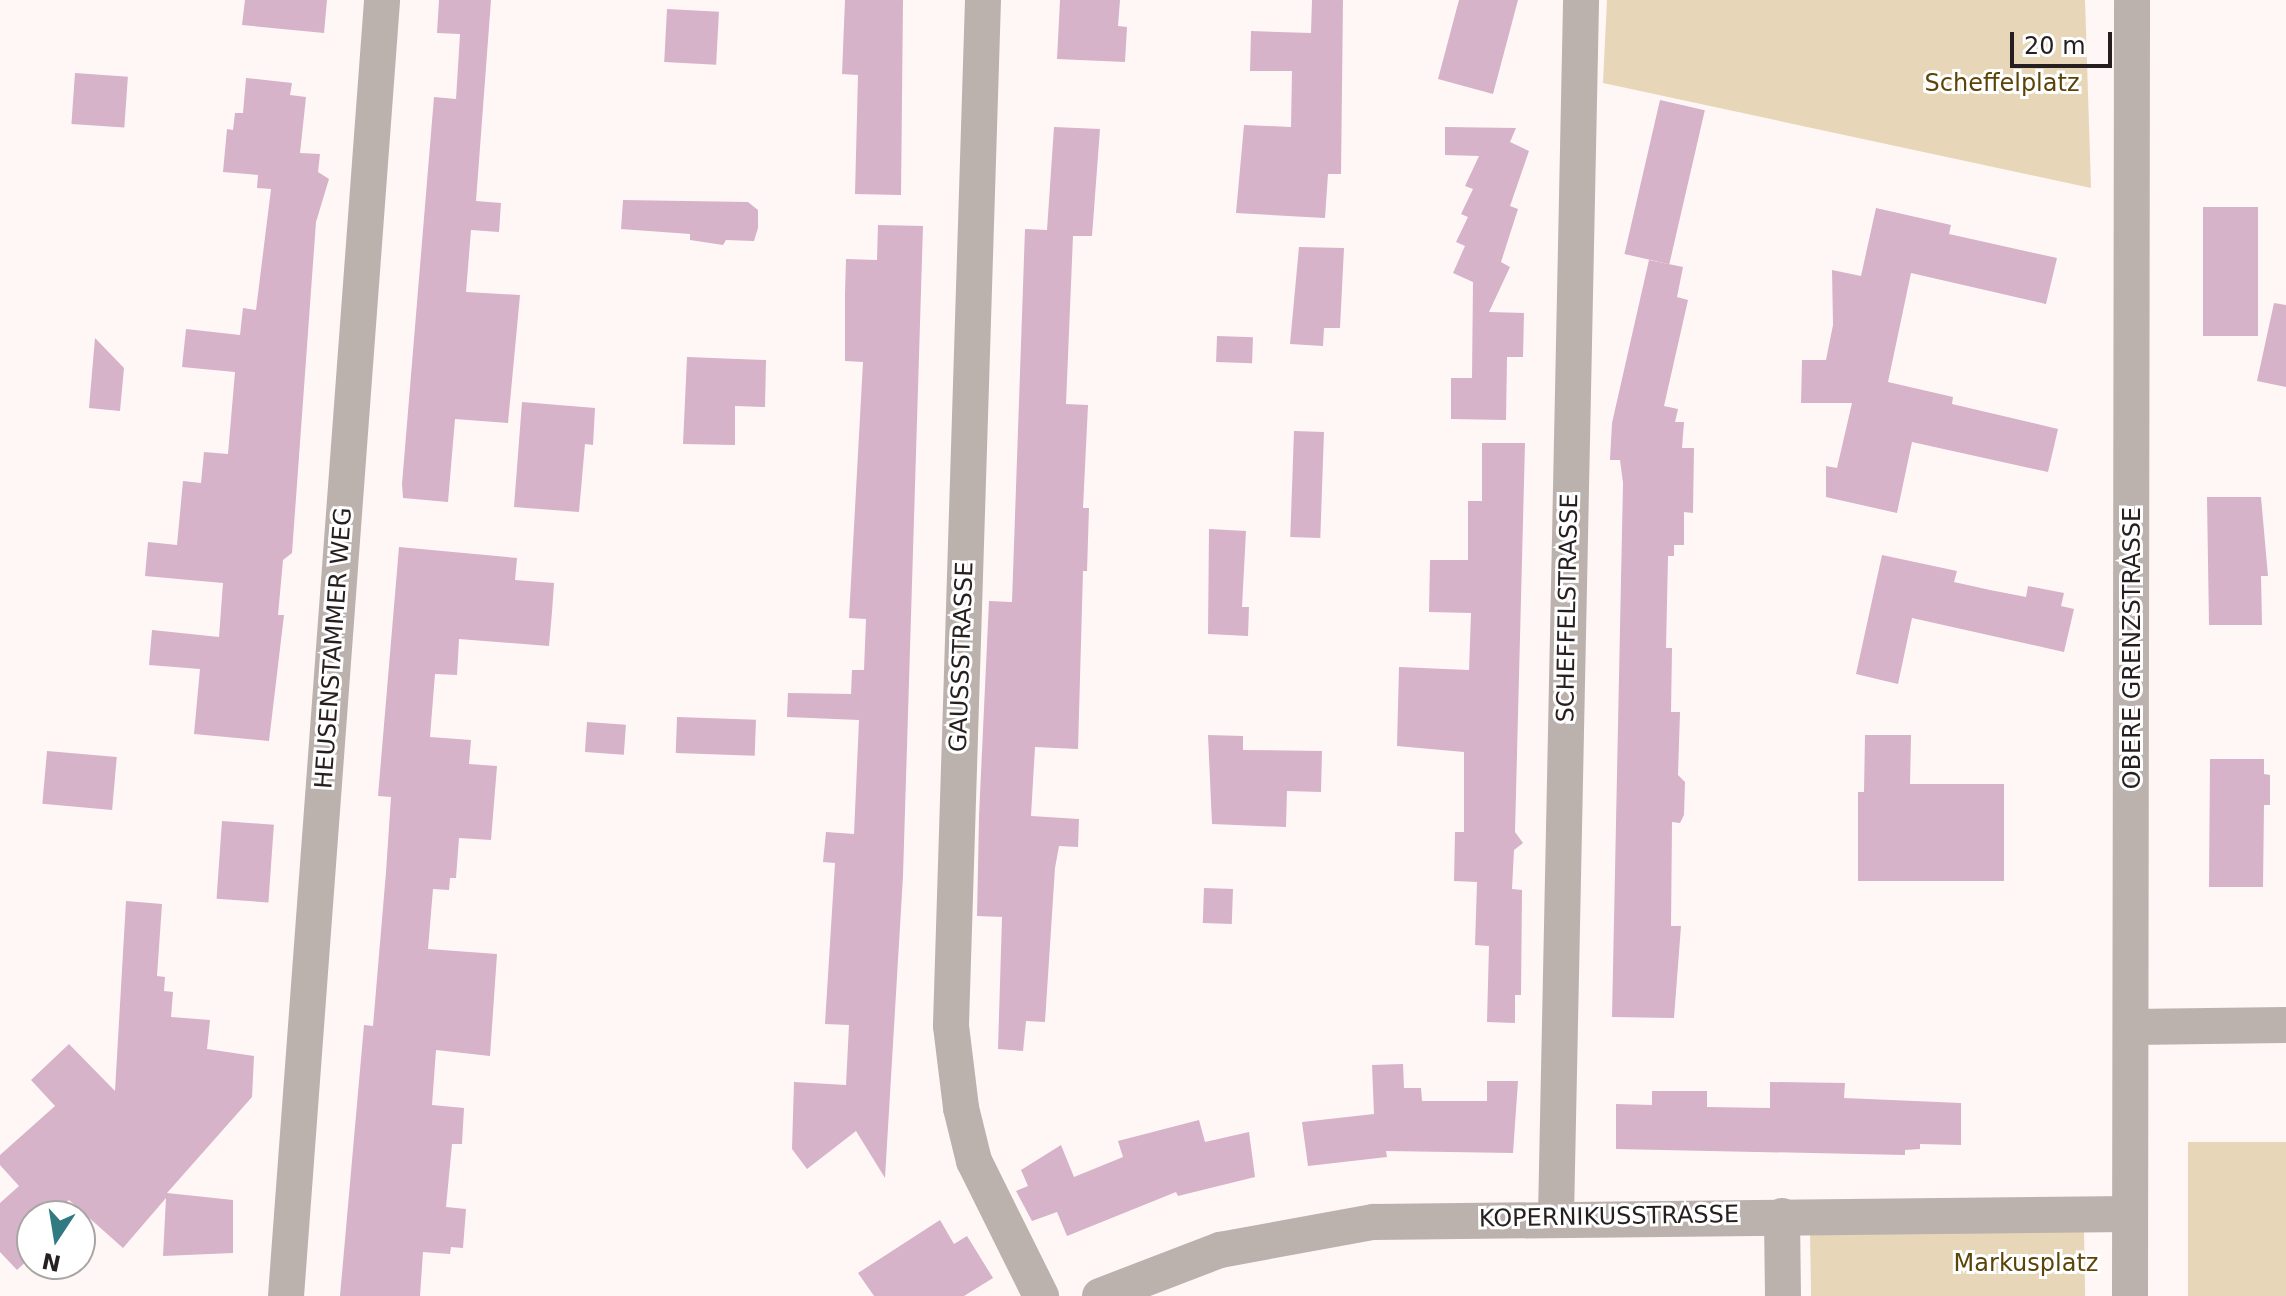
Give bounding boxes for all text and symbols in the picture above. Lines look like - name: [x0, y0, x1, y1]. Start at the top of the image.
- scale bar: [2014, 16, 2116, 66]
- text: 20 m: [2024, 32, 2086, 60]
- park label: Scheffelplatz: [1925, 70, 2079, 98]
- street label: SCHEFFELSTRASSE: [1552, 493, 1584, 723]
- street label: HEUSENSTAMMER WEG: [310, 506, 358, 790]
- street label: OBERE GRENZSTRASSE: [2119, 507, 2147, 789]
- street label: GAUSSSTRASSE: [944, 561, 980, 753]
- north arrow: [16, 1200, 96, 1280]
- street label: KOPERNIKUSSTRASSE: [1479, 1200, 1739, 1234]
- text: N: [40, 1248, 63, 1276]
- park label: Markusplatz: [1954, 1250, 2098, 1278]

